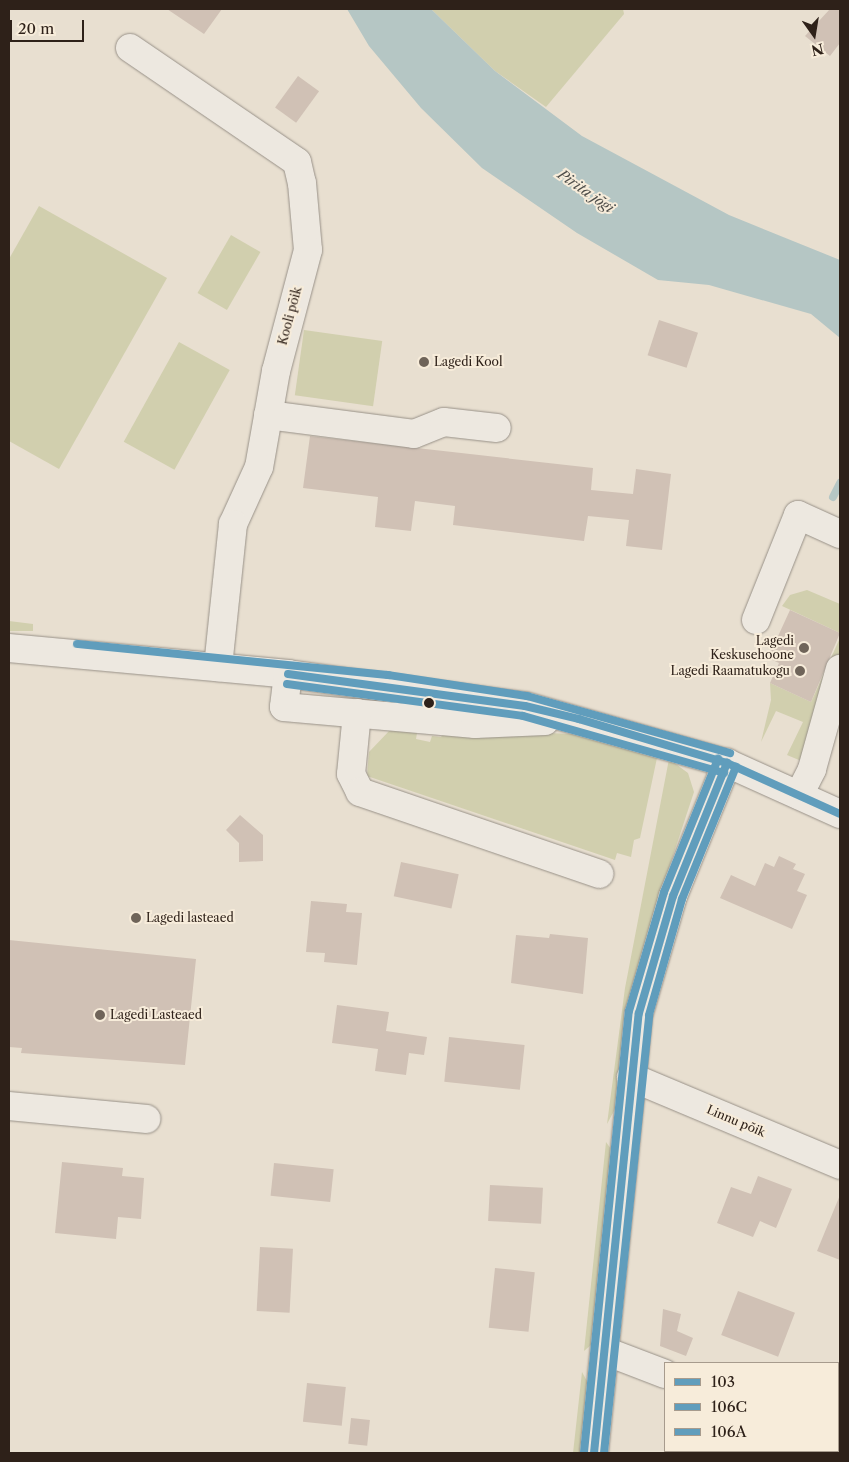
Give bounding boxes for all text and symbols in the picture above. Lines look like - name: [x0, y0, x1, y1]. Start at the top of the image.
- scale bar: [12, 10, 86, 42]
- north arrow: [789, 10, 839, 60]
- text: 20 m: [18, 19, 54, 38]
- text: N: [809, 39, 825, 60]
- water label: Pirita jõgi: [555, 166, 617, 216]
- street label: Kooli põik: [275, 285, 305, 347]
- place label: Lagedi Kool: [434, 355, 503, 369]
- marker: Lagedi Kool: [418, 356, 430, 368]
- place label: Lagedi Keskusehoone: [710, 634, 794, 662]
- marker: Lagedi Keskusehoone: [798, 642, 810, 654]
- place label: Lagedi Raamatukogu: [671, 664, 790, 678]
- marker: Lagedi Raamatukogu: [794, 665, 806, 677]
- unlabelled marker: [424, 698, 434, 708]
- place label: Lagedi lasteaed: [146, 911, 234, 925]
- marker: Lagedi lasteaed: [130, 912, 142, 924]
- place label: Lagedi Lasteaed: [110, 1008, 202, 1022]
- marker: Lagedi Lasteaed: [94, 1009, 106, 1021]
- street label: Linnu põik: [704, 1102, 768, 1140]
- legend: [664, 1362, 839, 1452]
- text: 103: [711, 1372, 735, 1391]
- text: 106C: [711, 1397, 747, 1416]
- text: 106A: [711, 1422, 747, 1441]

